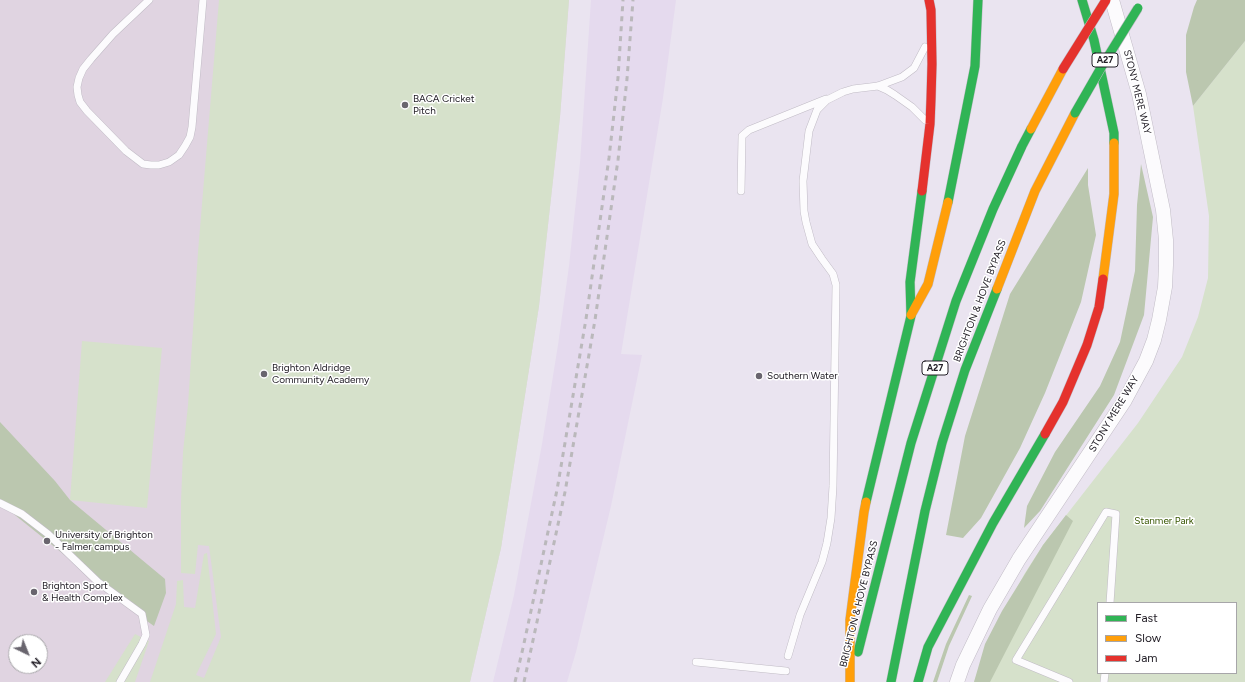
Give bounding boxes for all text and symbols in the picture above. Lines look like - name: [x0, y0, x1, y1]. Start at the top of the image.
- street label: STONY MERE WAY: [1121, 48, 1153, 136]
- road number: A27: [1092, 53, 1118, 67]
- place label: BACA Cricket Pitch: [413, 93, 474, 116]
- marker: BACA Cricket Pitch: [400, 100, 410, 110]
- street label: BRIGHTON & HOVE BYPASS: [951, 238, 1009, 364]
- road number: A27: [922, 361, 948, 375]
- place label: Brighton Aldridge Community Academy: [272, 362, 369, 386]
- marker: Brighton Aldridge Community Academy: [259, 369, 269, 379]
- place label: Southern Water: [767, 370, 838, 382]
- marker: Southern Water: [754, 371, 764, 381]
- street label: STONY MERE WAY: [1087, 374, 1141, 454]
- park label: Stanmer Park: [1134, 515, 1194, 527]
- place label: University of Brighton - Falmer campus: [55, 529, 153, 552]
- marker: University of Brighton - Falmer campus: [42, 536, 52, 546]
- street label: BRIGHTON & HOVE BYPASS: [837, 539, 881, 669]
- place label: Brighton Sport & Health Complex: [42, 580, 123, 604]
- marker: Brighton Sport & Health Complex: [29, 587, 39, 597]
- legend: [1097, 602, 1237, 674]
- text: Fast: [1135, 611, 1158, 625]
- text: Slow: [1135, 631, 1161, 645]
- north arrow: [8, 634, 48, 674]
- text: Jam: [1135, 651, 1158, 665]
- text: N: [28, 655, 43, 670]

